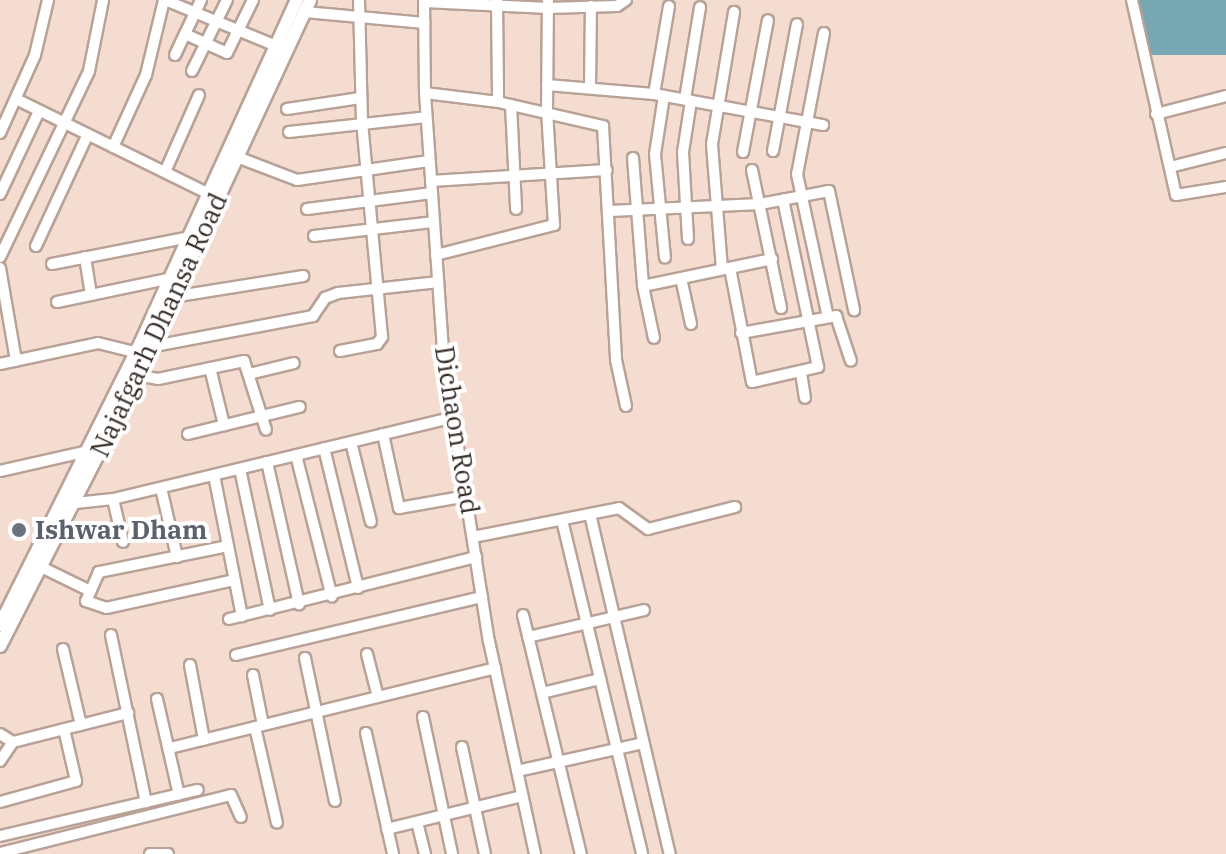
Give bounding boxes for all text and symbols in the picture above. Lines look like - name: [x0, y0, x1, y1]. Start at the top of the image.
- street label: Najafgarh Dhansa Road: [84, 188, 234, 462]
- street label: Dichaon Road: [428, 344, 486, 516]
- place label: Ishwar Dham: [35, 514, 207, 546]
- marker: Ishwar Dham: [10, 521, 28, 539]

